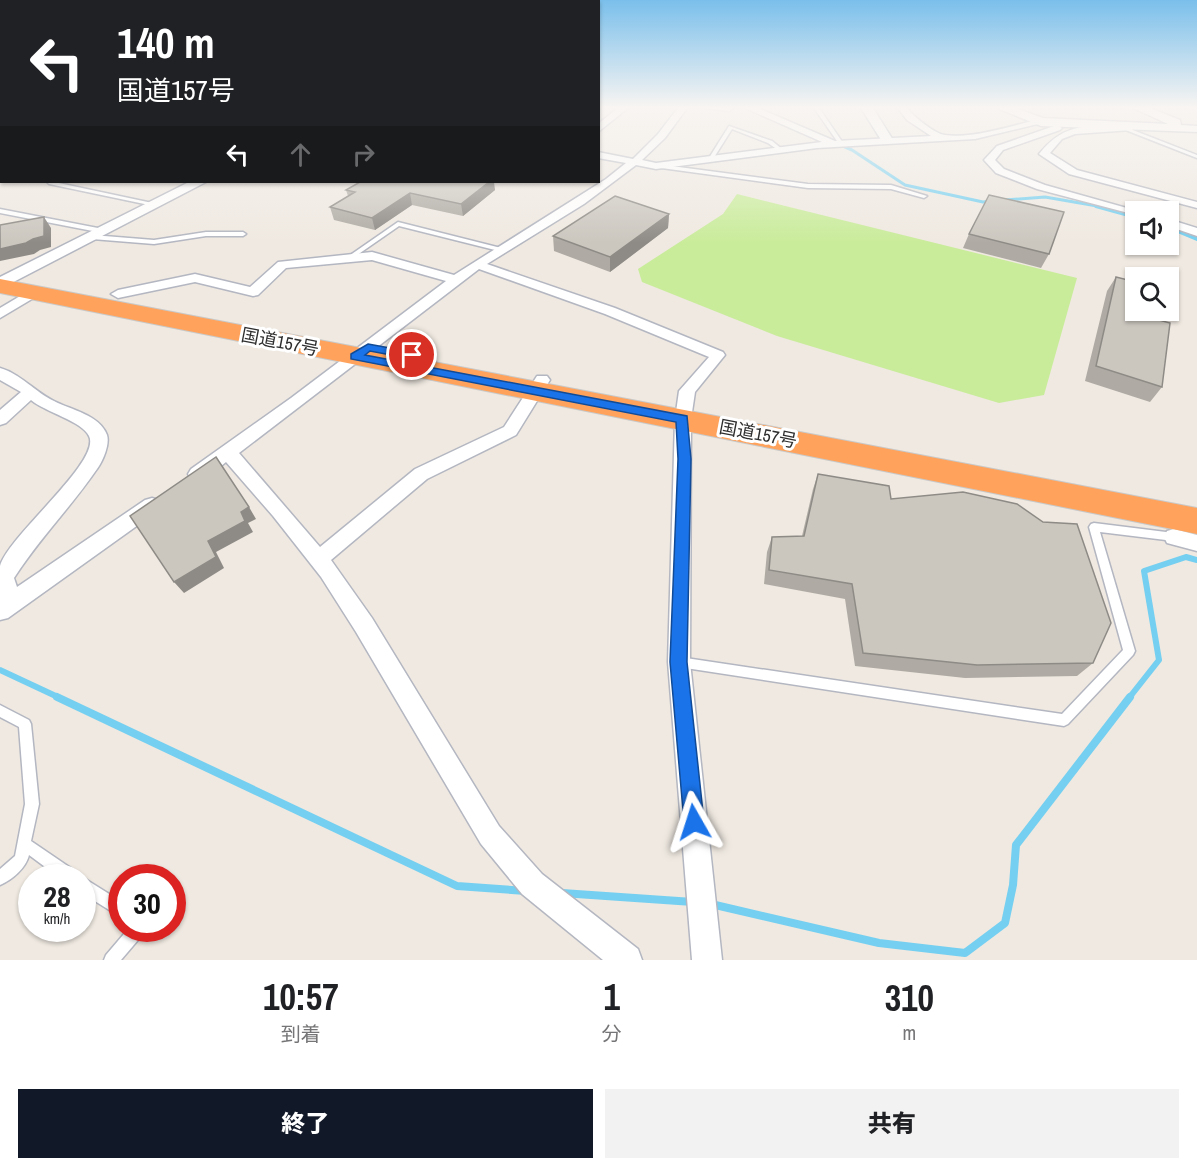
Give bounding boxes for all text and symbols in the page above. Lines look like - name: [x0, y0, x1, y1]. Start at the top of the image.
- text: 140 m: [117, 15, 215, 71]
- icon: left: [18, 24, 96, 102]
- text: 国道157号: [117, 72, 235, 108]
- icon: left: [221, 138, 254, 171]
- icon: ahead: [284, 138, 317, 171]
- icon: right: [347, 138, 380, 171]
- map controls: [1125, 201, 1179, 321]
- button: sound: [1125, 201, 1179, 255]
- button: search: [1125, 267, 1179, 321]
- street label: 国道157号: [239, 322, 321, 361]
- pin: [386, 329, 437, 380]
- icon: arrive: [395, 338, 428, 371]
- street label: 国道157号: [717, 414, 799, 453]
- position arrow: [662, 790, 726, 854]
- speed limit sign: 30: [108, 864, 186, 942]
- text: 28: [43, 876, 71, 916]
- text: km/h: [44, 908, 70, 929]
- text: 10:57: [263, 973, 339, 1021]
- text: 1: [603, 973, 620, 1021]
- text: 310: [885, 974, 934, 1022]
- text: m: [902, 1019, 916, 1046]
- text: 到着: [281, 1020, 321, 1047]
- text: 分: [602, 1020, 622, 1047]
- button: 終了: [18, 1089, 593, 1158]
- button: 共有: [605, 1089, 1179, 1158]

